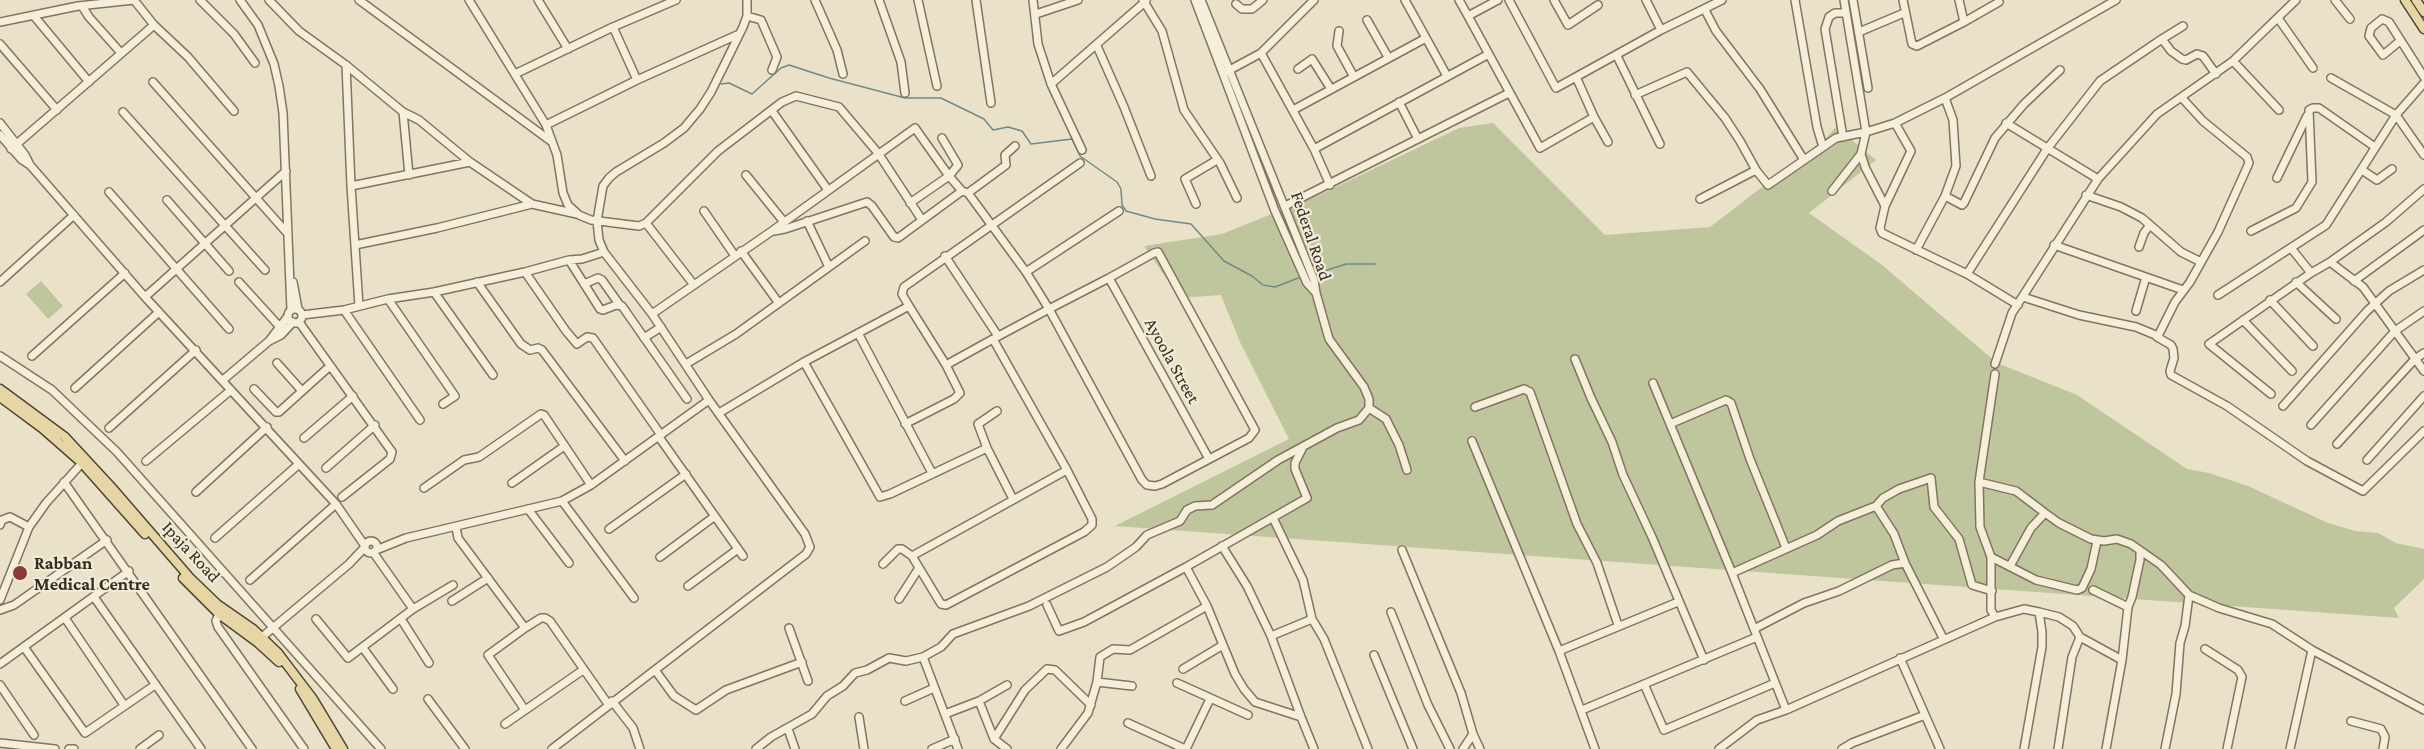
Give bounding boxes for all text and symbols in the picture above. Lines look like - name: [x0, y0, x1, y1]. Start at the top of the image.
- street label: Federal Road: [1286, 189, 1336, 283]
- street label: Ayoola Street: [1140, 314, 1204, 408]
- street label: Ipaja Road: [157, 517, 225, 587]
- place label: Rabban Medical Centre: [34, 552, 150, 594]
- marker: Rabban Medical Centre: [11, 564, 29, 582]

